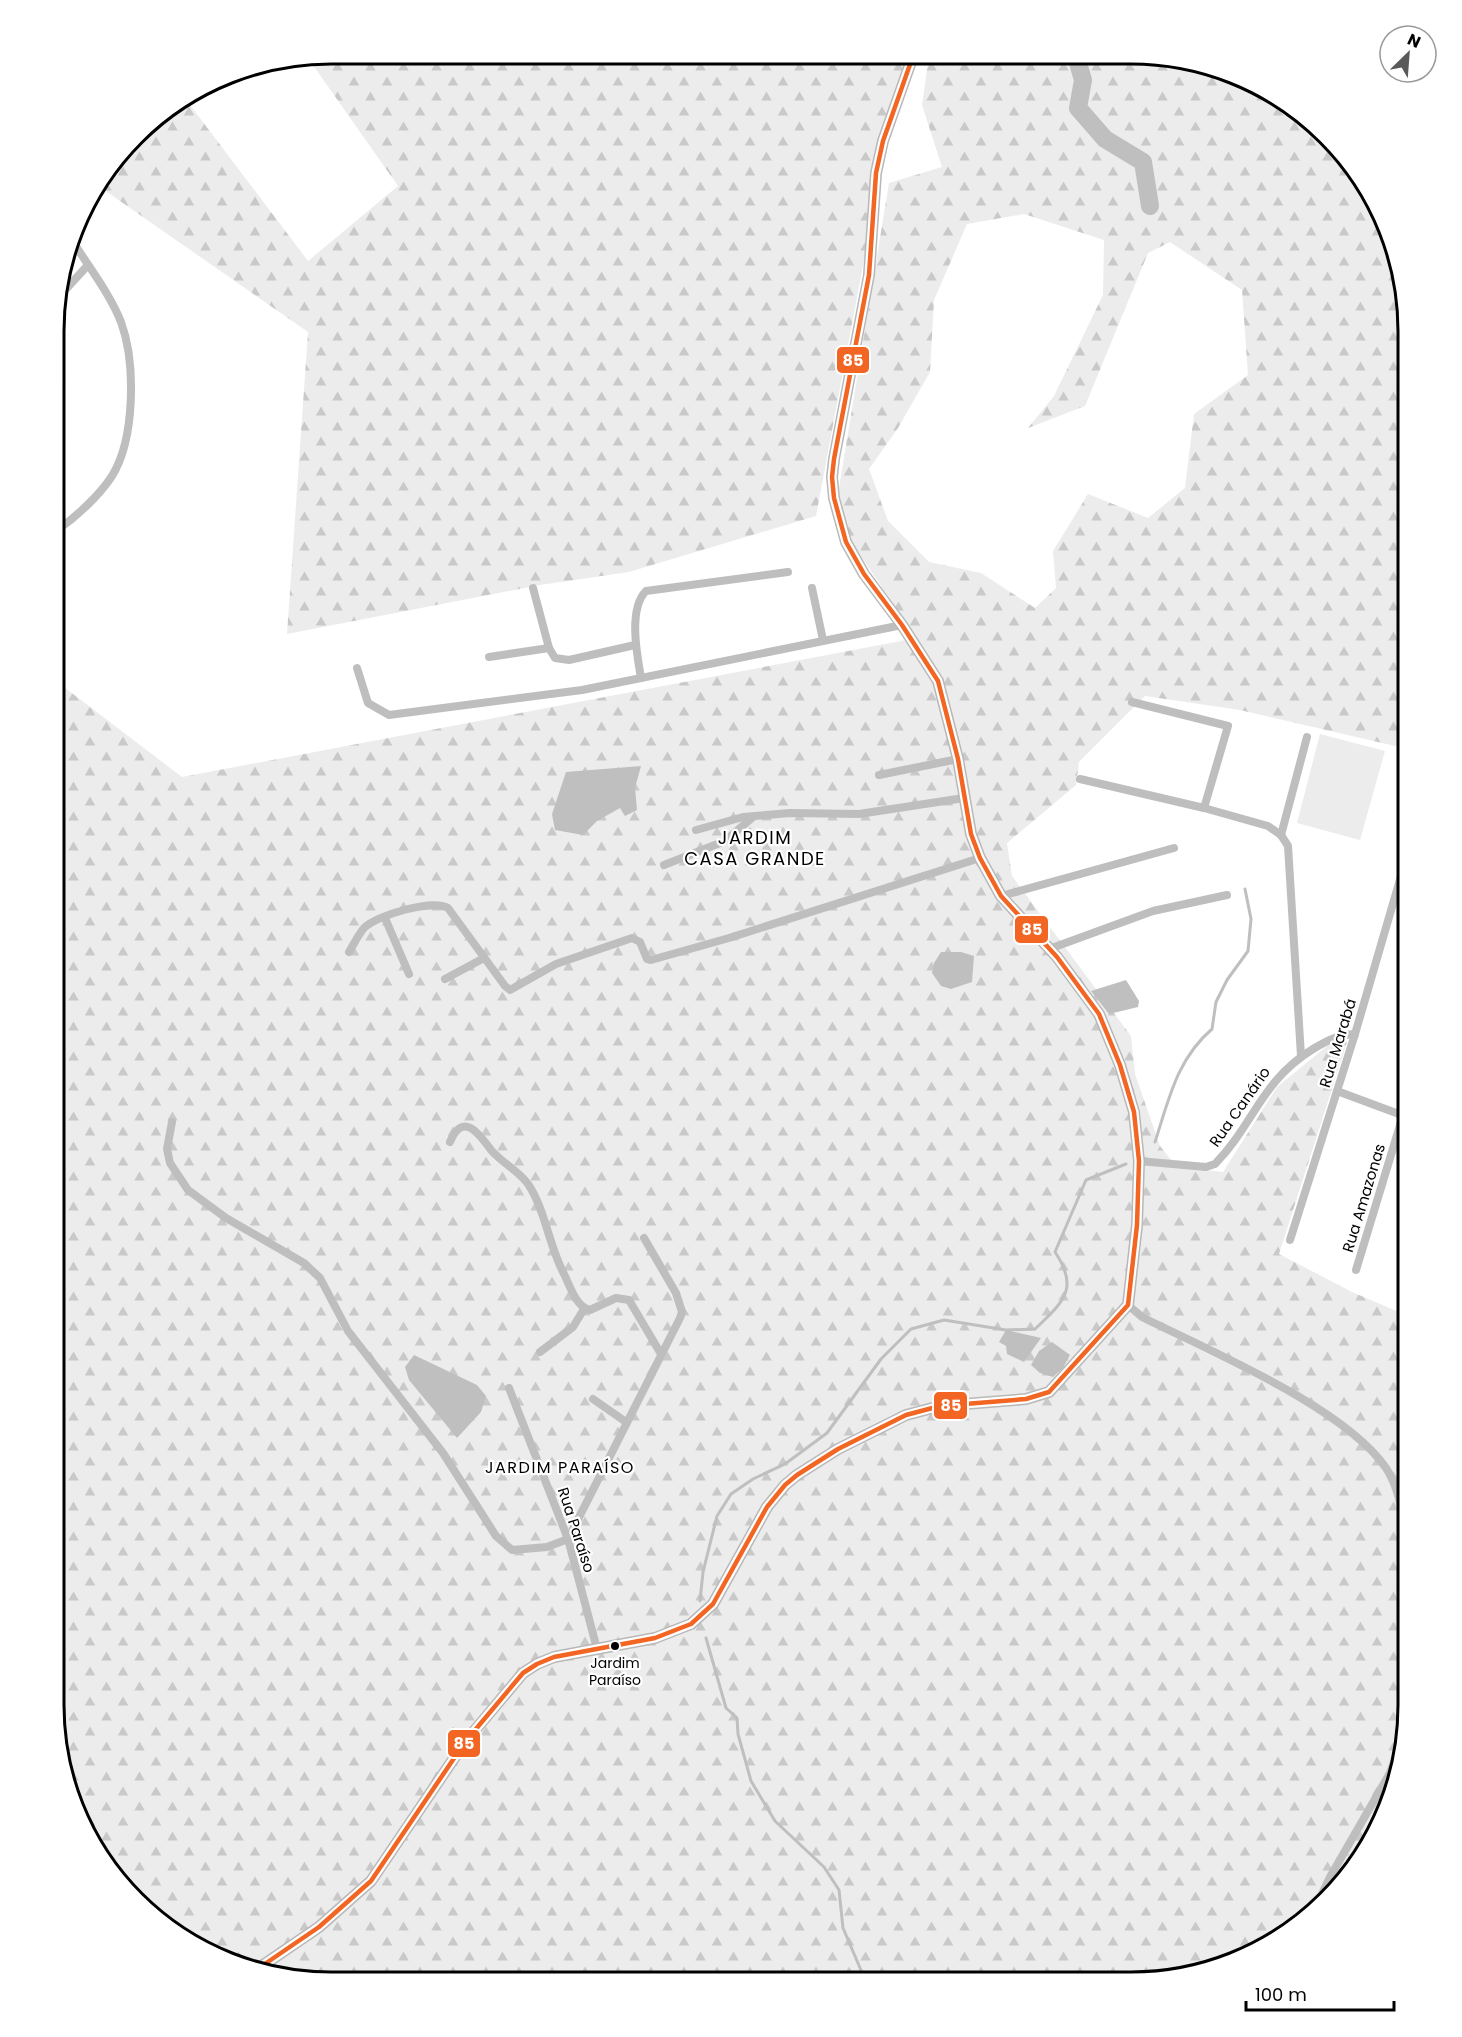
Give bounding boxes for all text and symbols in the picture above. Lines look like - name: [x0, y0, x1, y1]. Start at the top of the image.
- north arrow: [1378, 24, 1438, 84]
- text: N: [1404, 28, 1424, 54]
- line badge: 85: [836, 346, 870, 374]
- text: 85: [843, 349, 863, 372]
- district label: JARDIM CASA GRANDE: [684, 825, 826, 871]
- line badge: 85: [1014, 915, 1049, 944]
- text: 85: [1022, 918, 1042, 941]
- street label: Rua Marabá: [1314, 996, 1361, 1090]
- street label: Rua Canário: [1204, 1063, 1275, 1151]
- street label: Rua Amazonas: [1337, 1141, 1390, 1255]
- line badge: 85: [933, 1391, 968, 1420]
- text: 85: [941, 1394, 961, 1417]
- district label: JARDIM PARAÍSO: [485, 1456, 635, 1479]
- street label: Rua Paraíso: [553, 1484, 600, 1575]
- marker: Jardim Paraíso: [609, 1640, 621, 1652]
- place label: Jardim Paraíso: [589, 1653, 641, 1690]
- line badge: 85: [447, 1729, 481, 1758]
- text: 85: [454, 1732, 474, 1755]
- scale bar: [1246, 1974, 1394, 2012]
- text: 100 m: [1255, 1982, 1307, 2007]

